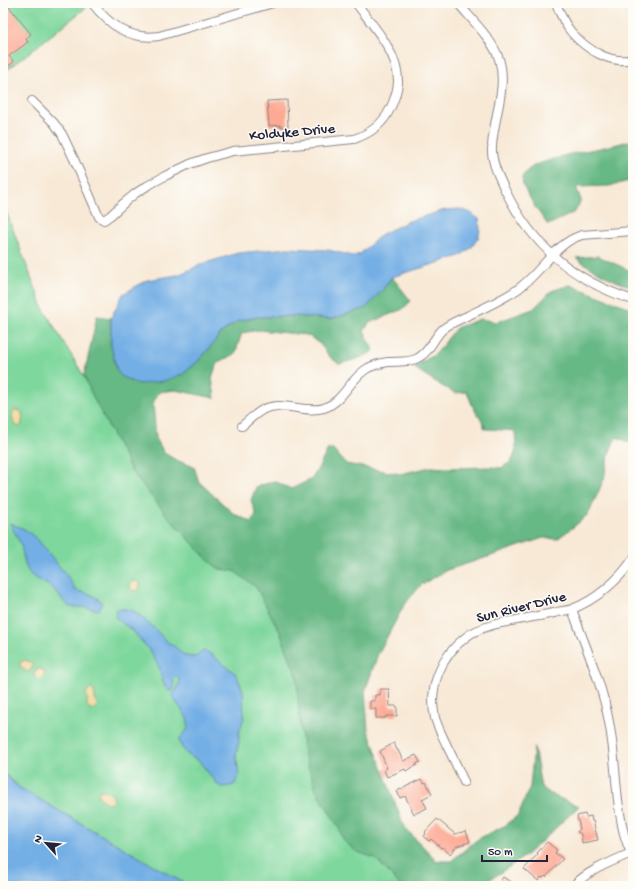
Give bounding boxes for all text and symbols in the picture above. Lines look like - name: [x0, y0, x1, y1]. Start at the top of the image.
- street label: Koldyke Drive: [248, 120, 336, 146]
- street label: Sun River Drive: [475, 588, 568, 628]
- north arrow: [26, 823, 66, 863]
- text: N: [32, 833, 46, 845]
- scale bar: [482, 837, 547, 863]
- text: 50 m: [488, 846, 513, 860]

